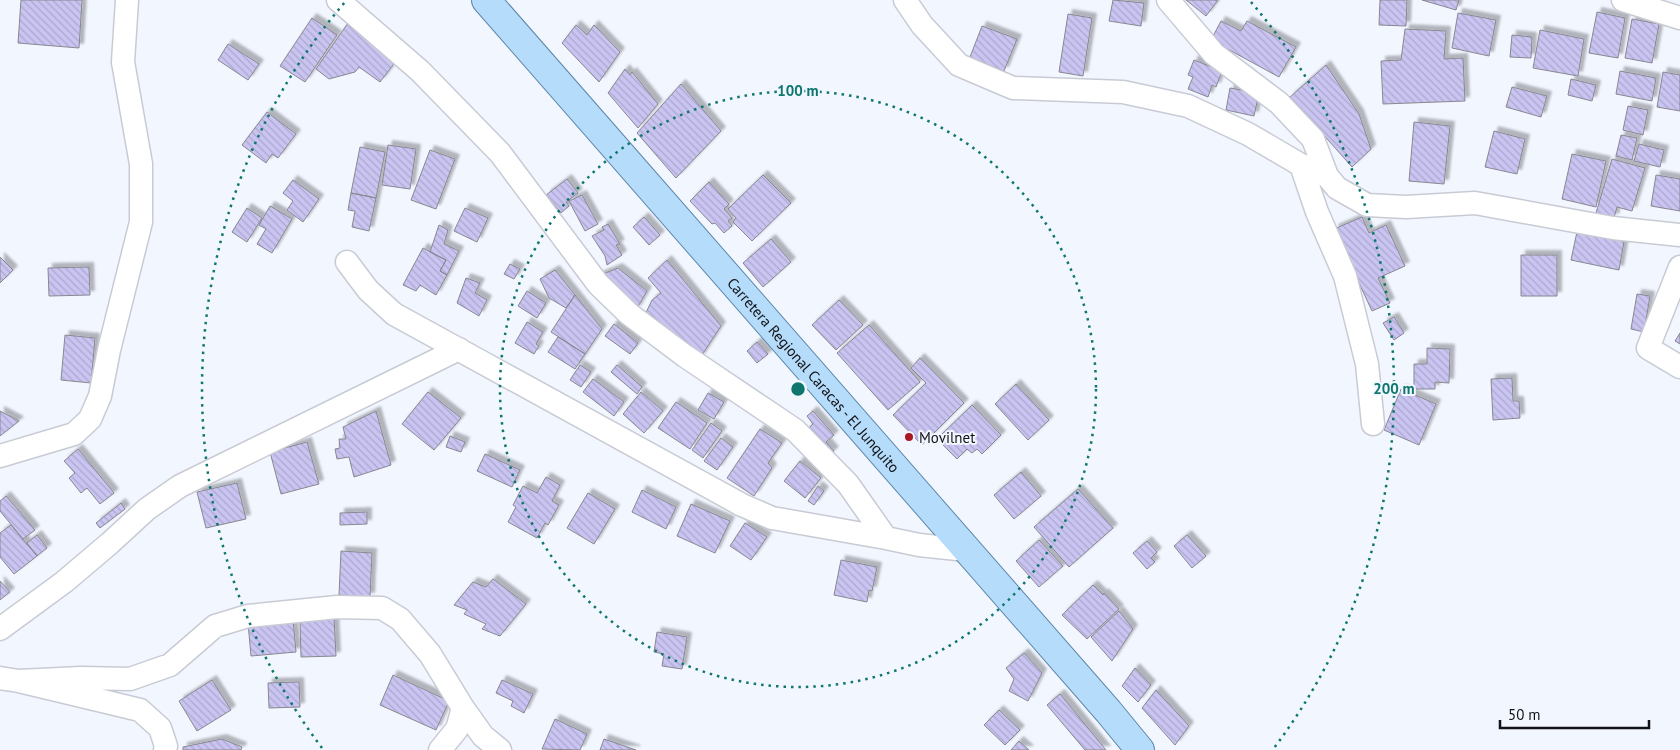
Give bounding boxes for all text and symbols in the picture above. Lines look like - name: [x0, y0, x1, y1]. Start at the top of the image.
- text: 100 m: [777, 81, 819, 100]
- street label: Carretera Regional Caracas - El Junquito: [724, 273, 904, 476]
- text: 200 m: [1373, 379, 1415, 398]
- centre of rings: [789, 380, 807, 398]
- place label: Movilnet: [919, 428, 975, 447]
- marker: Movilnet: [903, 431, 915, 443]
- scale bar: [1500, 698, 1649, 730]
- text: 50 m: [1508, 705, 1541, 724]

